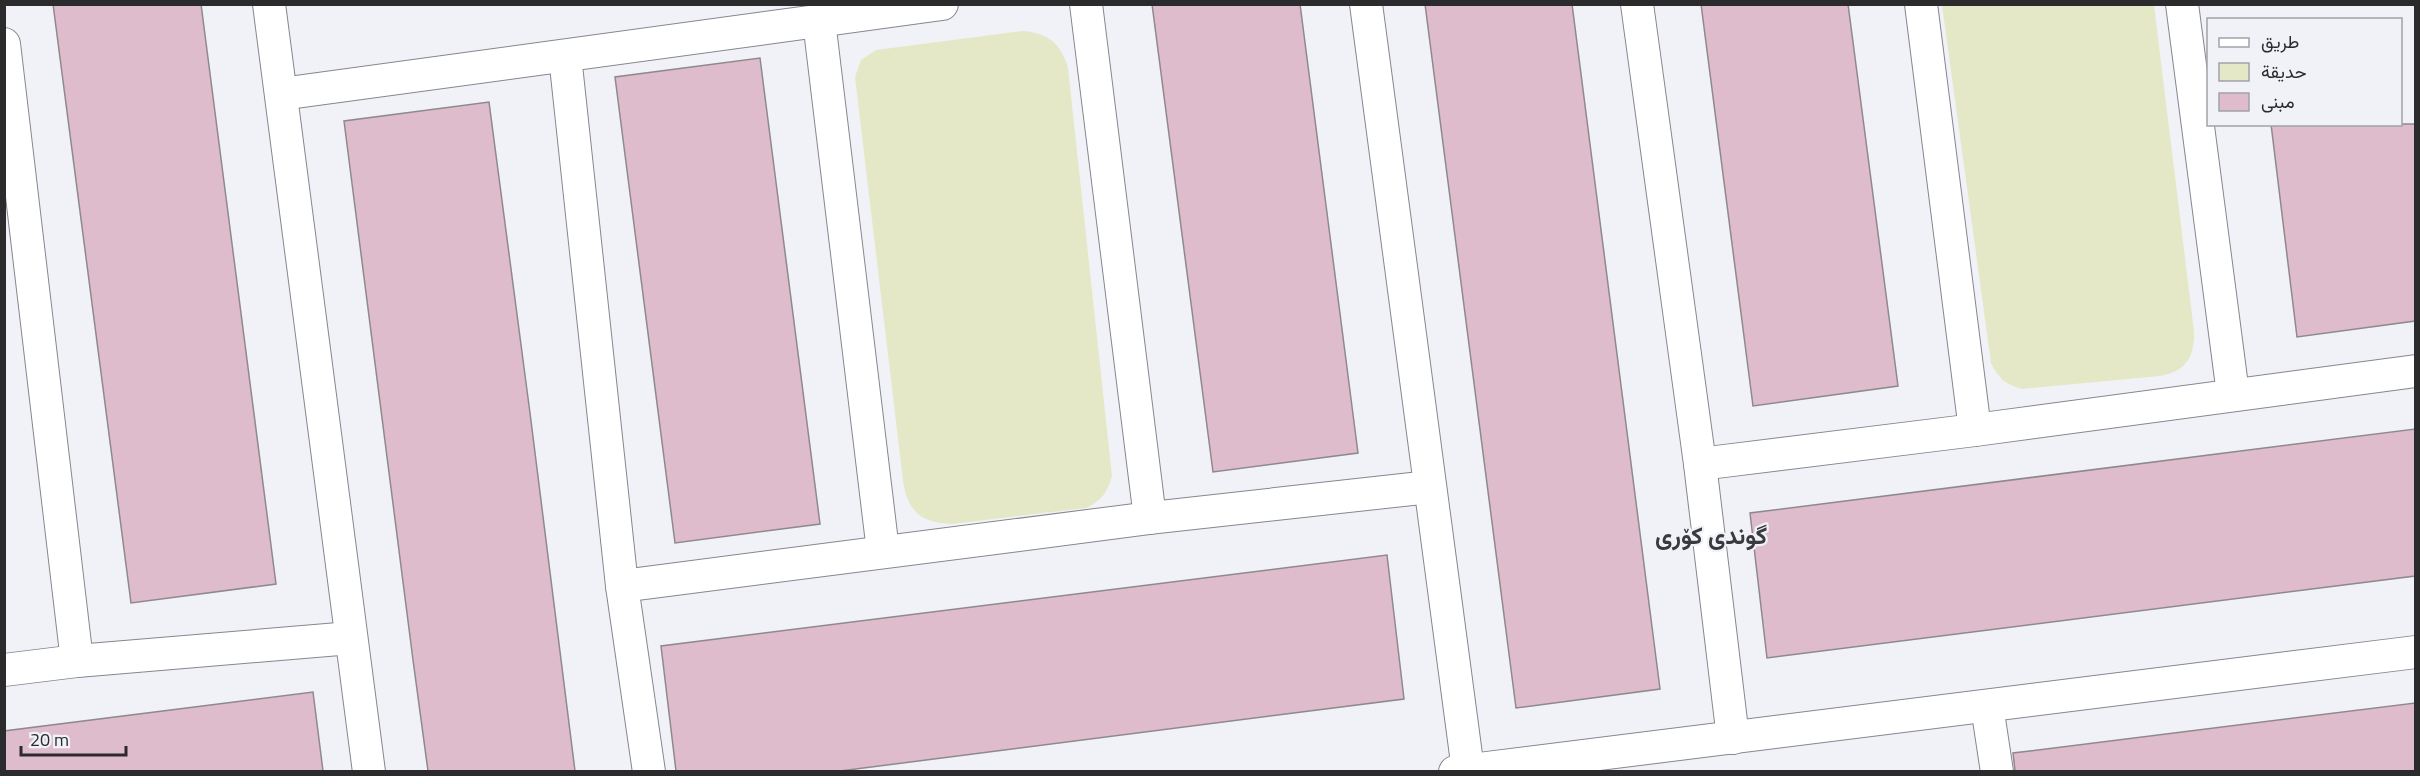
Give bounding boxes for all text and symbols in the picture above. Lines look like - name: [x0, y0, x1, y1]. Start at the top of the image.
- legend: [2207, 18, 2402, 126]
- text: طريق: [2261, 28, 2299, 55]
- text: حديقة: [2261, 58, 2307, 85]
- text: مبنى: [2261, 88, 2295, 115]
- district label: گوندی کۆری: [1655, 517, 1767, 553]
- scale bar: [21, 719, 126, 757]
- text: 20 m: [30, 726, 69, 753]

